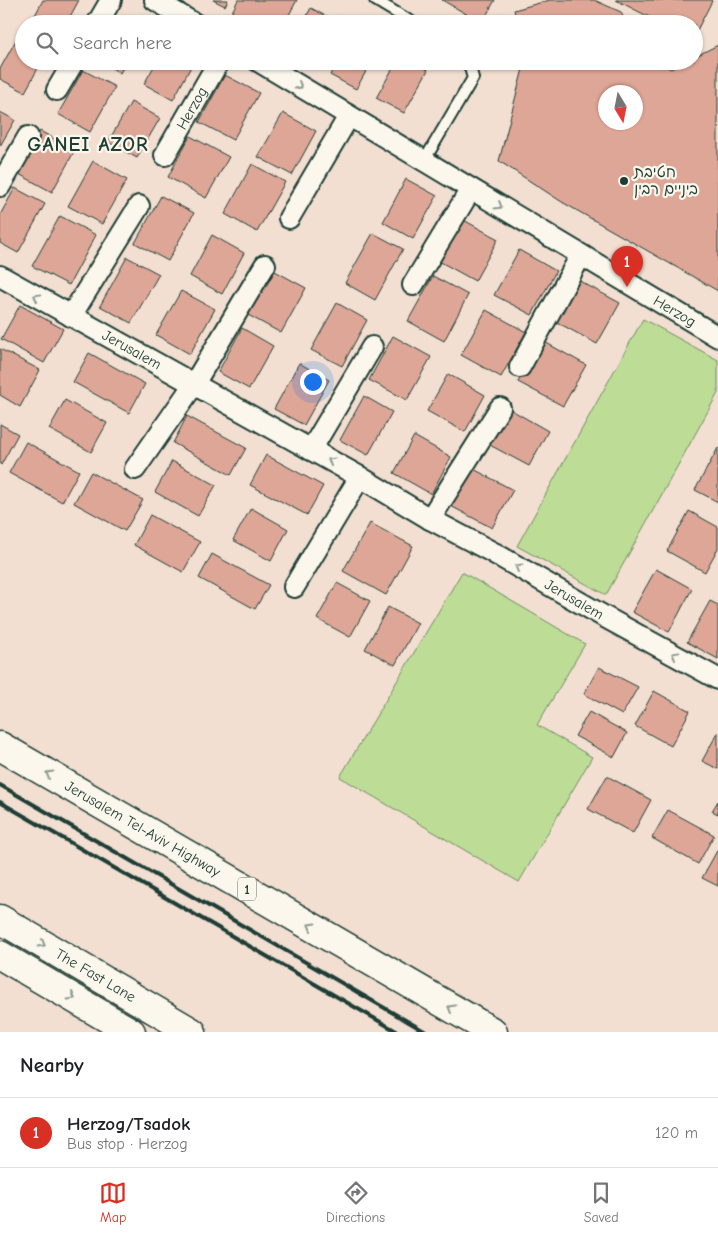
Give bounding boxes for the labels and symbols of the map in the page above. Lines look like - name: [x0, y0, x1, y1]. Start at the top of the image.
- one-way arrow: [294, 80, 303, 90]
- street label: Herzog: [173, 84, 211, 133]
- north arrow: [598, 85, 643, 130]
- district label: GANEI AZOR: [27, 133, 149, 156]
- place label: חטיבת ביניים רבין: [633, 163, 698, 198]
- marker: חטיבת ביניים רבין: [618, 175, 630, 187]
- one-way arrow: [493, 199, 502, 209]
- pin: 1: [611, 246, 643, 287]
- street label: Herzog: [650, 291, 699, 331]
- one-way arrow: [33, 293, 42, 303]
- street label: Jerusalem: [99, 326, 165, 373]
- your location: [300, 369, 326, 395]
- one-way arrow: [328, 458, 337, 468]
- one-way arrow: [515, 563, 524, 573]
- street label: Jerusalem: [541, 575, 607, 623]
- one-way arrow: [672, 652, 681, 662]
- one-way arrow: [45, 771, 54, 781]
- street label: Jerusalem Tel-Aviv Highway: [62, 777, 224, 881]
- road number: 1: [238, 878, 256, 901]
- one-way arrow: [307, 922, 316, 932]
- one-way arrow: [37, 937, 46, 947]
- street label: The Fast Lane: [52, 945, 140, 1006]
- one-way arrow: [67, 991, 76, 1001]
- one-way arrow: [448, 1004, 457, 1014]

